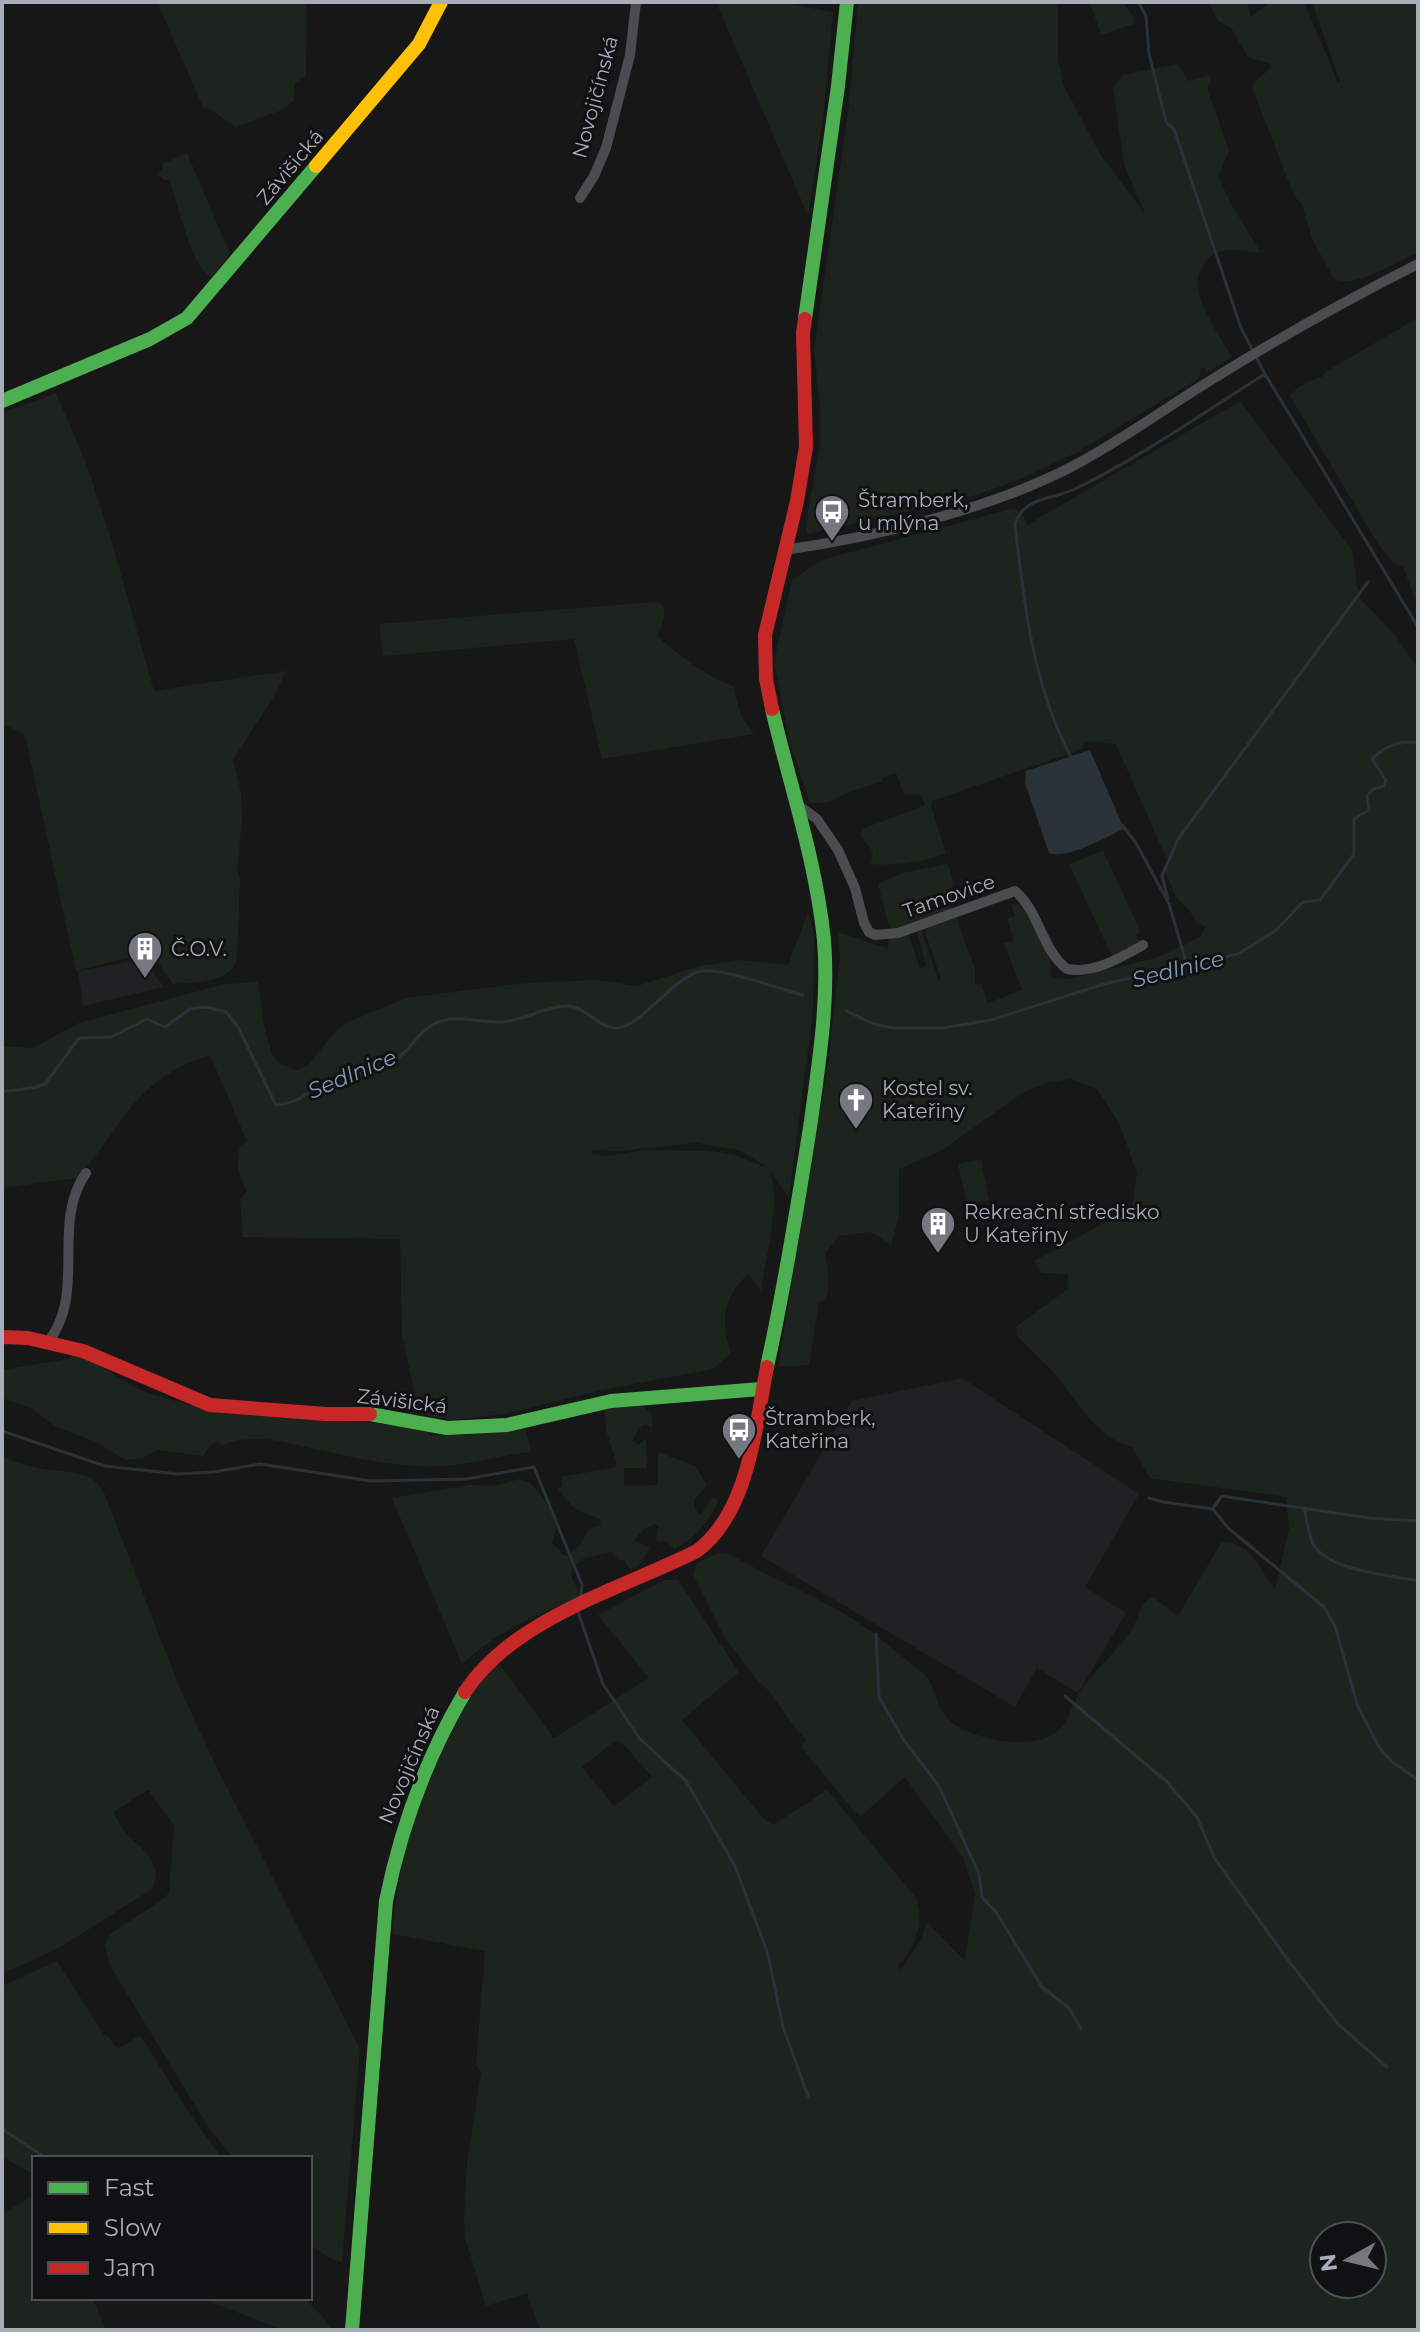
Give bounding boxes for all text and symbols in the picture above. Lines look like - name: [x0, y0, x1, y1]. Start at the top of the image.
- street label: Novojičínská: [567, 33, 623, 161]
- street label: Závišická: [252, 125, 328, 209]
- place label: Štramberk, u mlýna: [858, 488, 969, 535]
- bus stop icon: Štramberk, u mlýna: [813, 493, 851, 543]
- street label: Tamovice: [900, 869, 998, 923]
- building icon: Č.O.V.: [126, 930, 164, 980]
- place label: Č.O.V.: [171, 937, 227, 961]
- water label: Sedlnice: [1129, 945, 1227, 993]
- water label: Sedlnice: [303, 1043, 401, 1105]
- place label: Kostel sv. Kateřiny: [882, 1076, 972, 1123]
- church icon: Kostel sv. Kateřiny: [837, 1081, 875, 1131]
- place label: Rekreační středisko U Kateřiny: [964, 1200, 1160, 1247]
- building icon: Rekreační středisko U Kateřiny: [919, 1205, 957, 1255]
- street label: Závišická: [356, 1384, 448, 1418]
- place label: Štramberk, Kateřina: [765, 1406, 876, 1453]
- bus stop icon: Štramberk, Kateřina: [720, 1411, 758, 1461]
- street label: Novojičínská: [373, 1702, 445, 1828]
- legend: [32, 2156, 312, 2300]
- text: Fast: [104, 2173, 155, 2202]
- text: Slow: [104, 2213, 161, 2242]
- north arrow: [1308, 2220, 1388, 2300]
- text: N: [1314, 2252, 1343, 2273]
- text: Jam: [103, 2253, 156, 2282]

